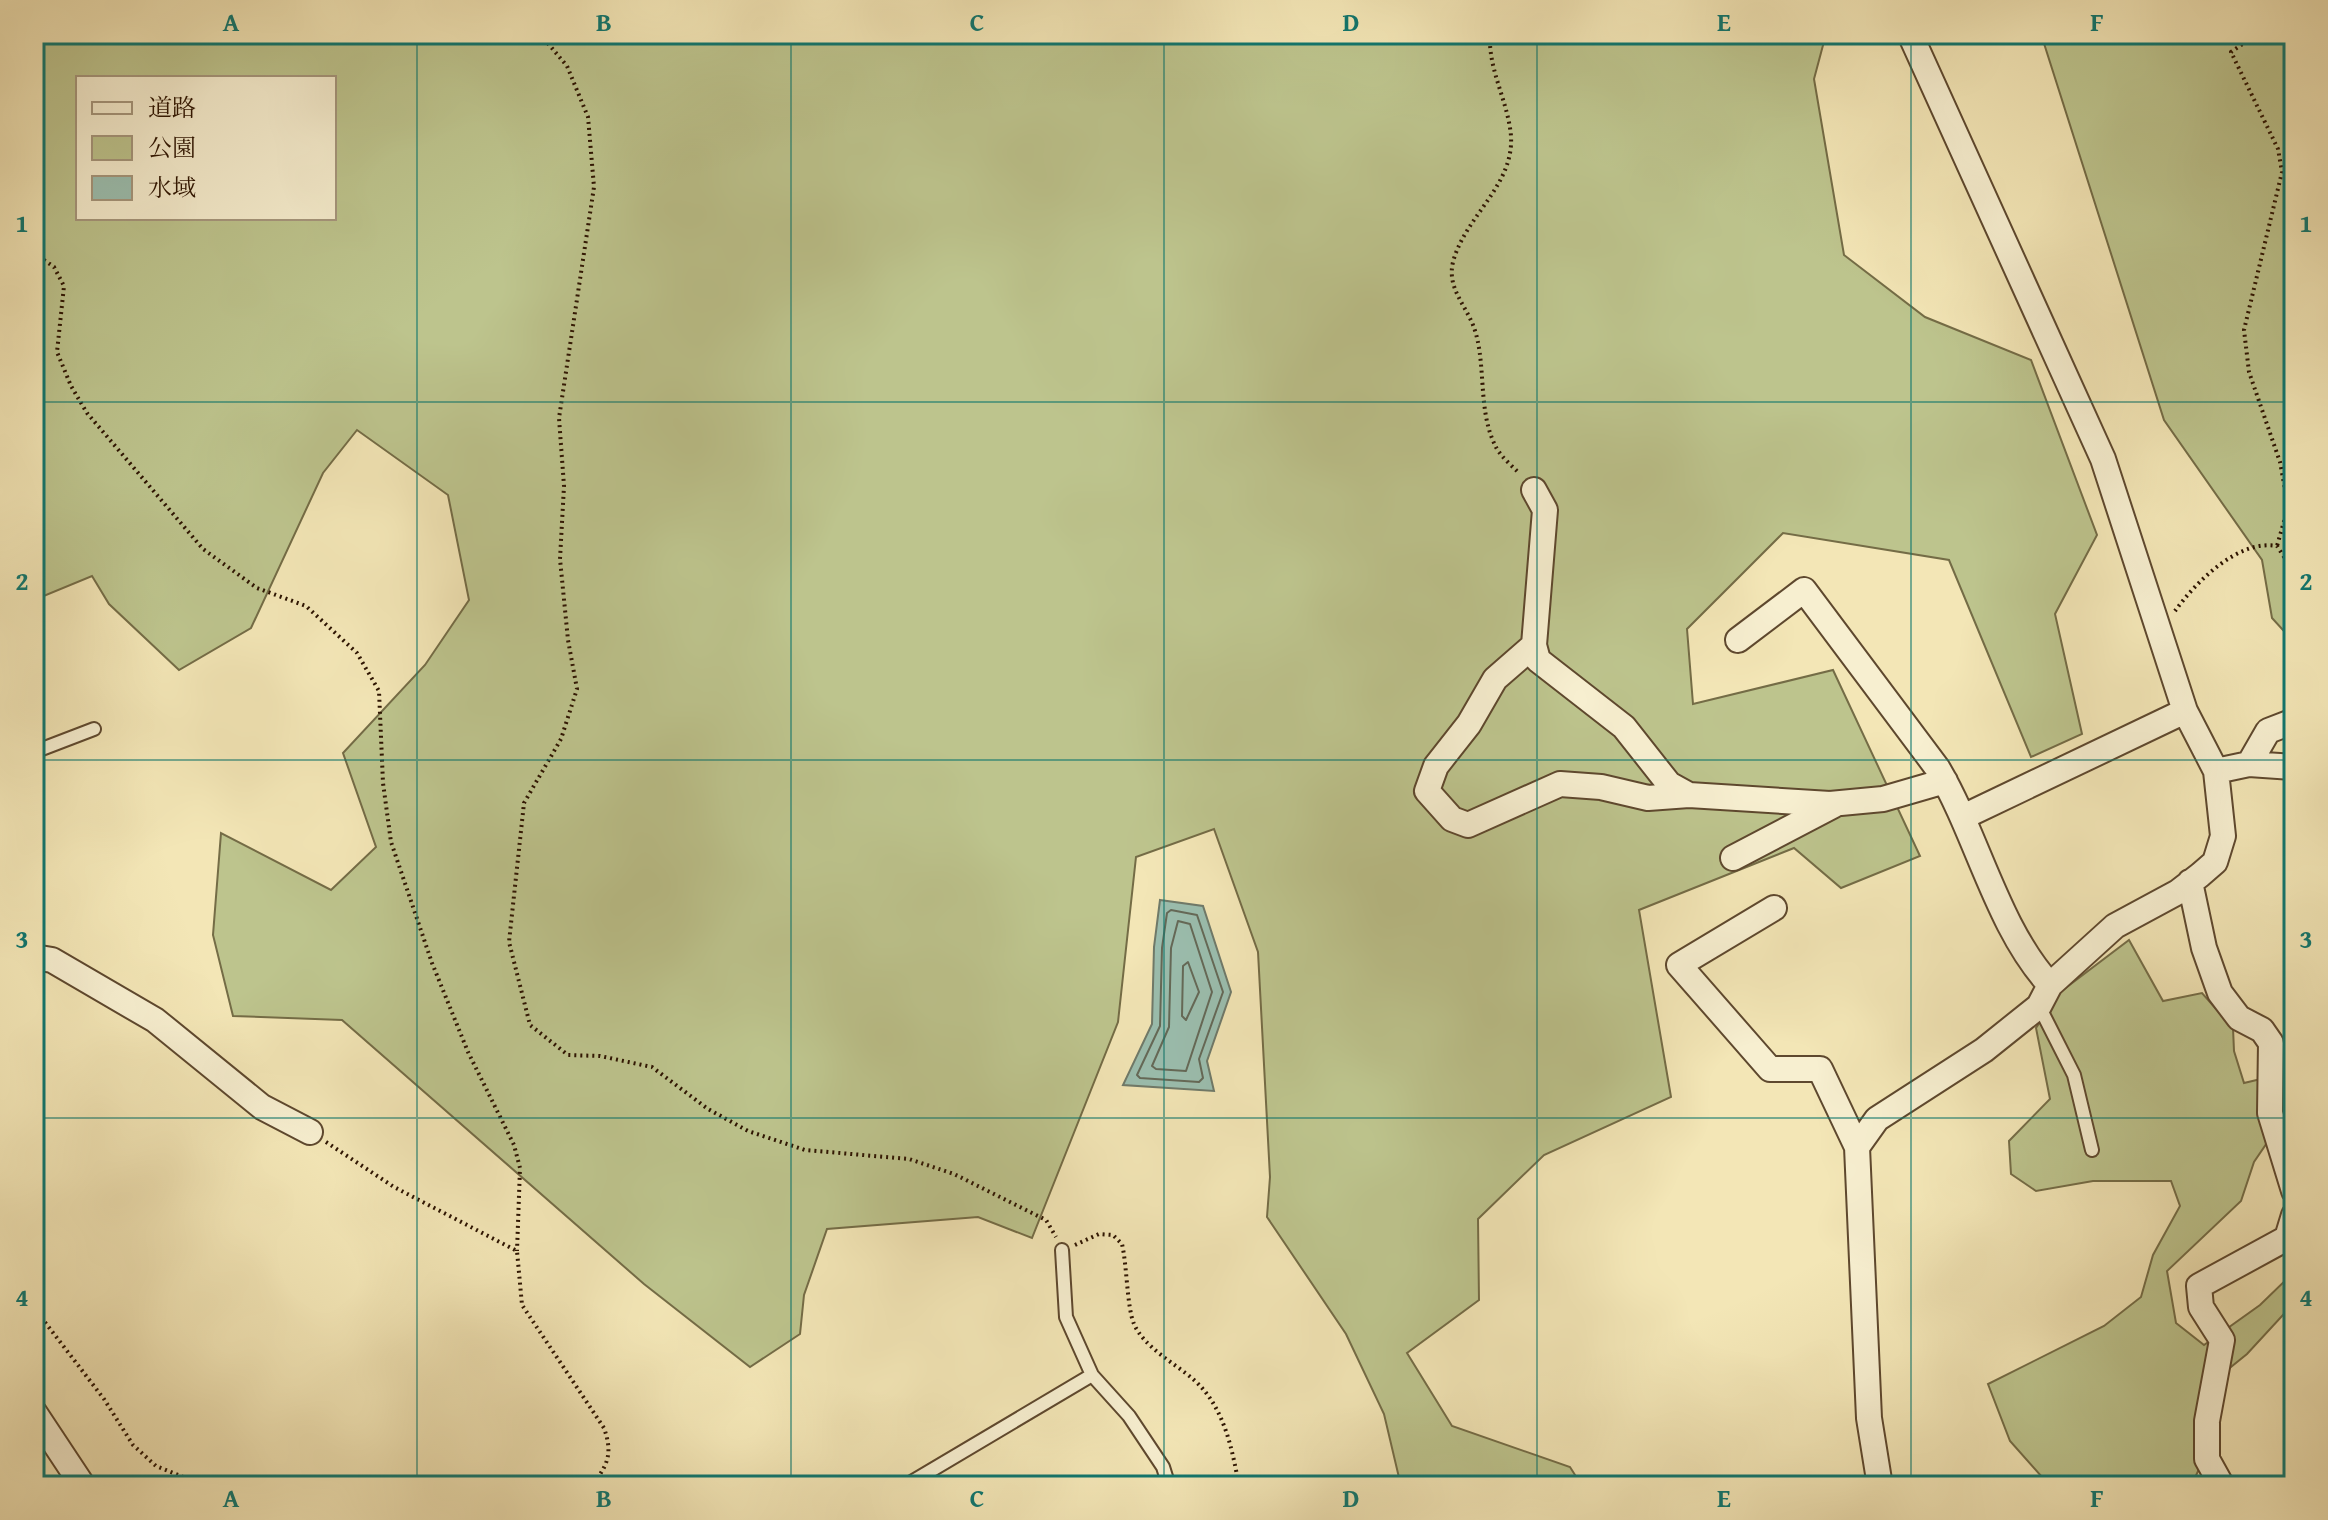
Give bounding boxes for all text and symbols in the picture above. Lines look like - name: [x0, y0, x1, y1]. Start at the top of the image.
- text: A: [223, 2, 240, 41]
- text: B: [596, 2, 612, 41]
- text: C: [970, 2, 984, 41]
- text: D: [1343, 2, 1359, 41]
- text: E: [1717, 2, 1731, 41]
- text: F: [2090, 2, 2104, 41]
- legend: [76, 76, 336, 220]
- text: 道路: [148, 90, 196, 125]
- text: 公園: [148, 130, 196, 165]
- text: 水域: [148, 170, 196, 205]
- text: 1: [15, 203, 29, 242]
- text: 1: [2299, 203, 2313, 242]
- text: 2: [15, 561, 29, 600]
- text: 2: [2299, 561, 2313, 600]
- text: 3: [15, 919, 29, 958]
- text: 3: [2299, 919, 2313, 958]
- text: 4: [15, 1277, 29, 1316]
- text: 4: [2299, 1277, 2313, 1316]
- text: A: [223, 1478, 240, 1517]
- text: B: [596, 1478, 612, 1517]
- text: C: [970, 1478, 984, 1517]
- text: D: [1343, 1478, 1359, 1517]
- text: E: [1717, 1478, 1731, 1517]
- text: F: [2090, 1478, 2104, 1517]

